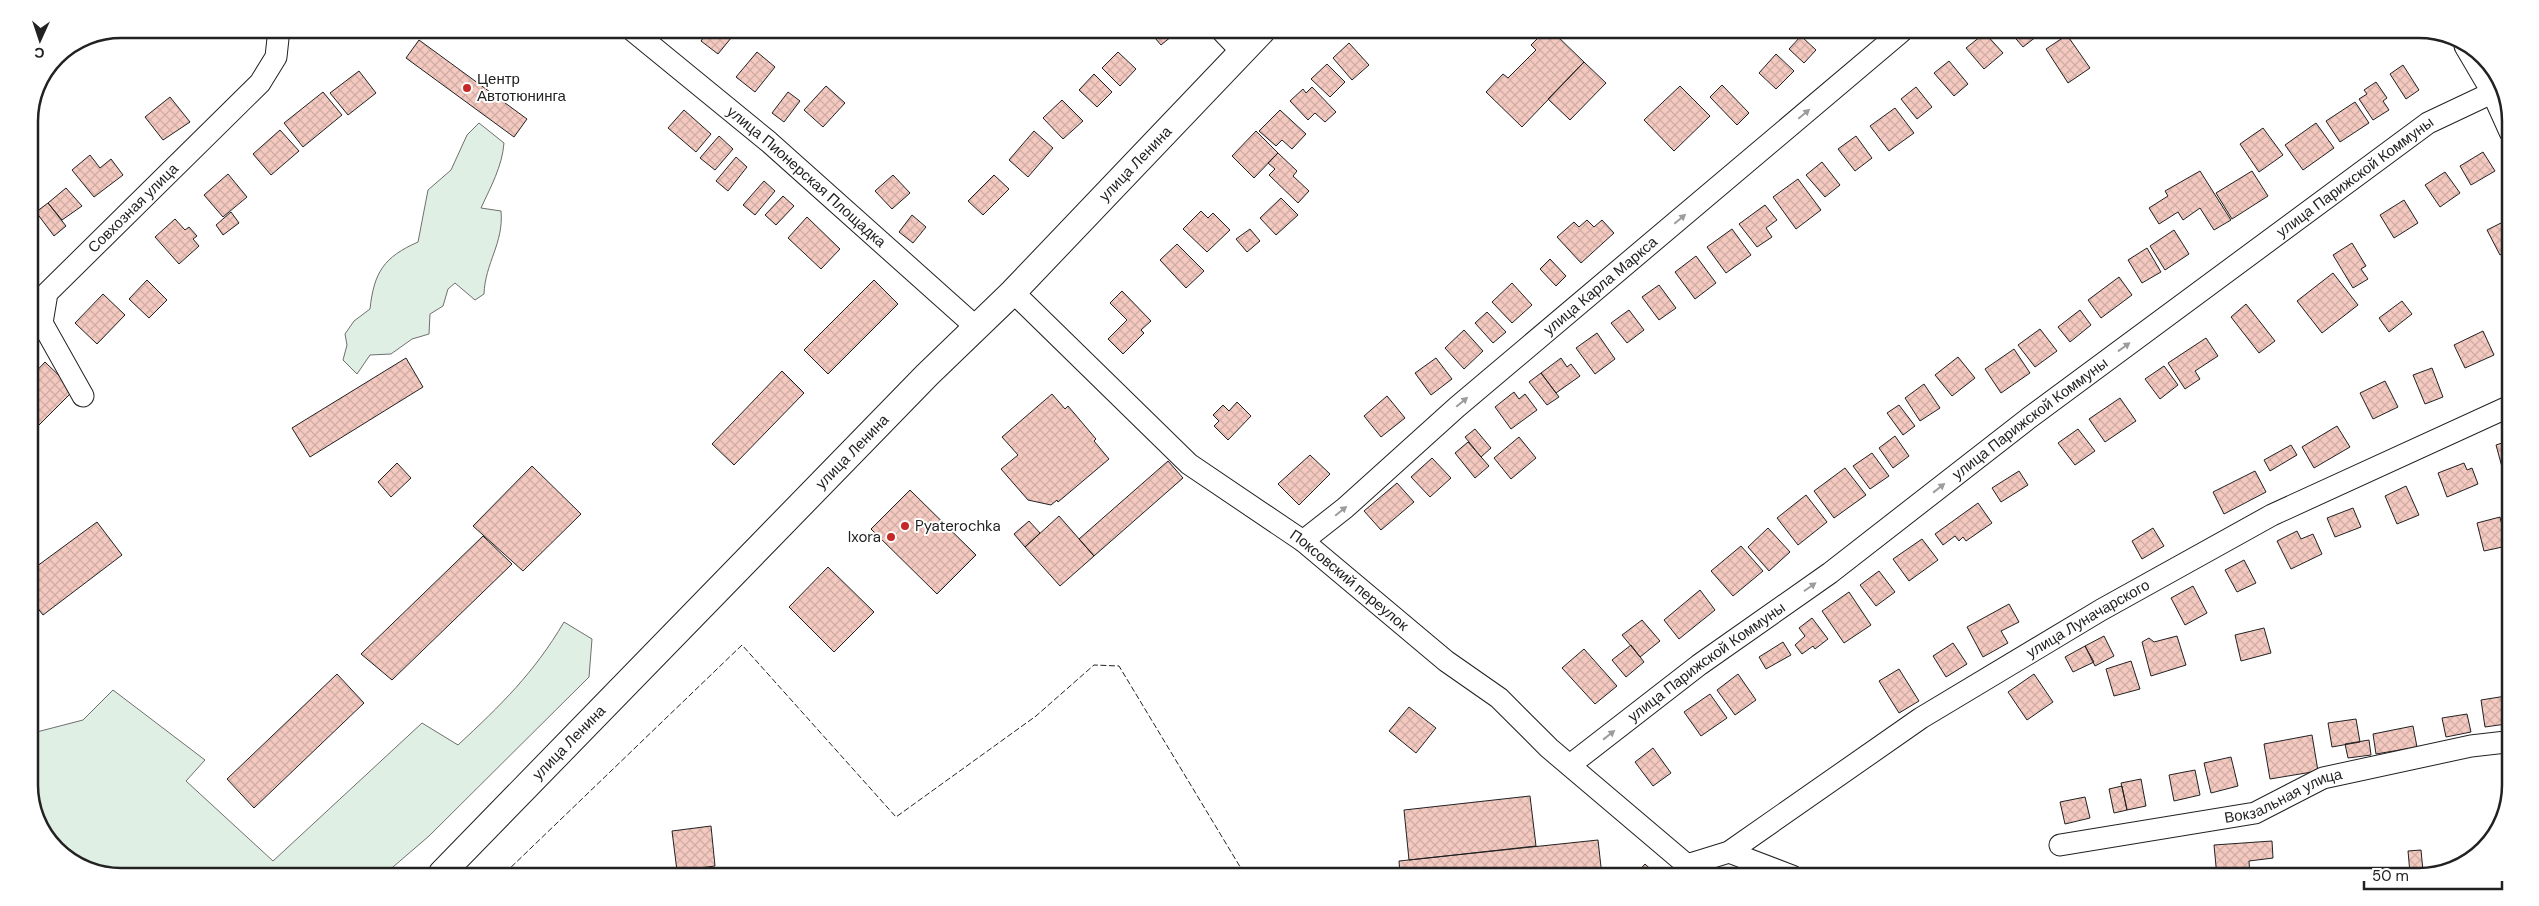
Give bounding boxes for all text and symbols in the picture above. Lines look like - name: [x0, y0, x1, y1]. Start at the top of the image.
- north arrow: [15, 15, 65, 65]
- text: С: [34, 44, 45, 62]
- place label: Центр Автотюнинга: [477, 69, 567, 106]
- marker: Центр Автотюнинга: [461, 82, 473, 94]
- street label: улица Пионерская Площадка: [723, 102, 891, 252]
- one-way arrow: [1797, 108, 1810, 119]
- street label: улица Парижской Коммуны: [2272, 112, 2438, 242]
- street label: улица Ленина: [1095, 121, 1177, 206]
- street label: Совхозная улица: [83, 159, 183, 257]
- one-way arrow: [1673, 213, 1686, 224]
- street label: улица Карла Маркса: [1539, 232, 1662, 340]
- one-way arrow: [2117, 342, 2130, 353]
- street label: улица Парижской Коммуны: [1948, 353, 2112, 484]
- one-way arrow: [1455, 397, 1468, 408]
- street label: улица Ленина: [811, 410, 894, 493]
- one-way arrow: [1932, 483, 1946, 493]
- one-way arrow: [1334, 505, 1347, 516]
- place label: Pyaterochka: [915, 516, 1001, 536]
- marker: Pyaterochka: [899, 520, 911, 532]
- street label: Поксовский переулок: [1286, 525, 1413, 635]
- place label: Ixora: [848, 527, 881, 547]
- marker: Ixora: [885, 531, 897, 543]
- street label: улица Луначарского: [2023, 575, 2153, 663]
- one-way arrow: [1803, 582, 1817, 592]
- street label: улица Парижской Коммуны: [1624, 598, 1789, 727]
- street label: улица Ленина: [528, 701, 610, 784]
- one-way arrow: [1602, 729, 1615, 740]
- street label: Вокзальная улица: [2223, 764, 2345, 828]
- scale bar: [2364, 858, 2502, 890]
- text: 50 m: [2372, 866, 2409, 886]

